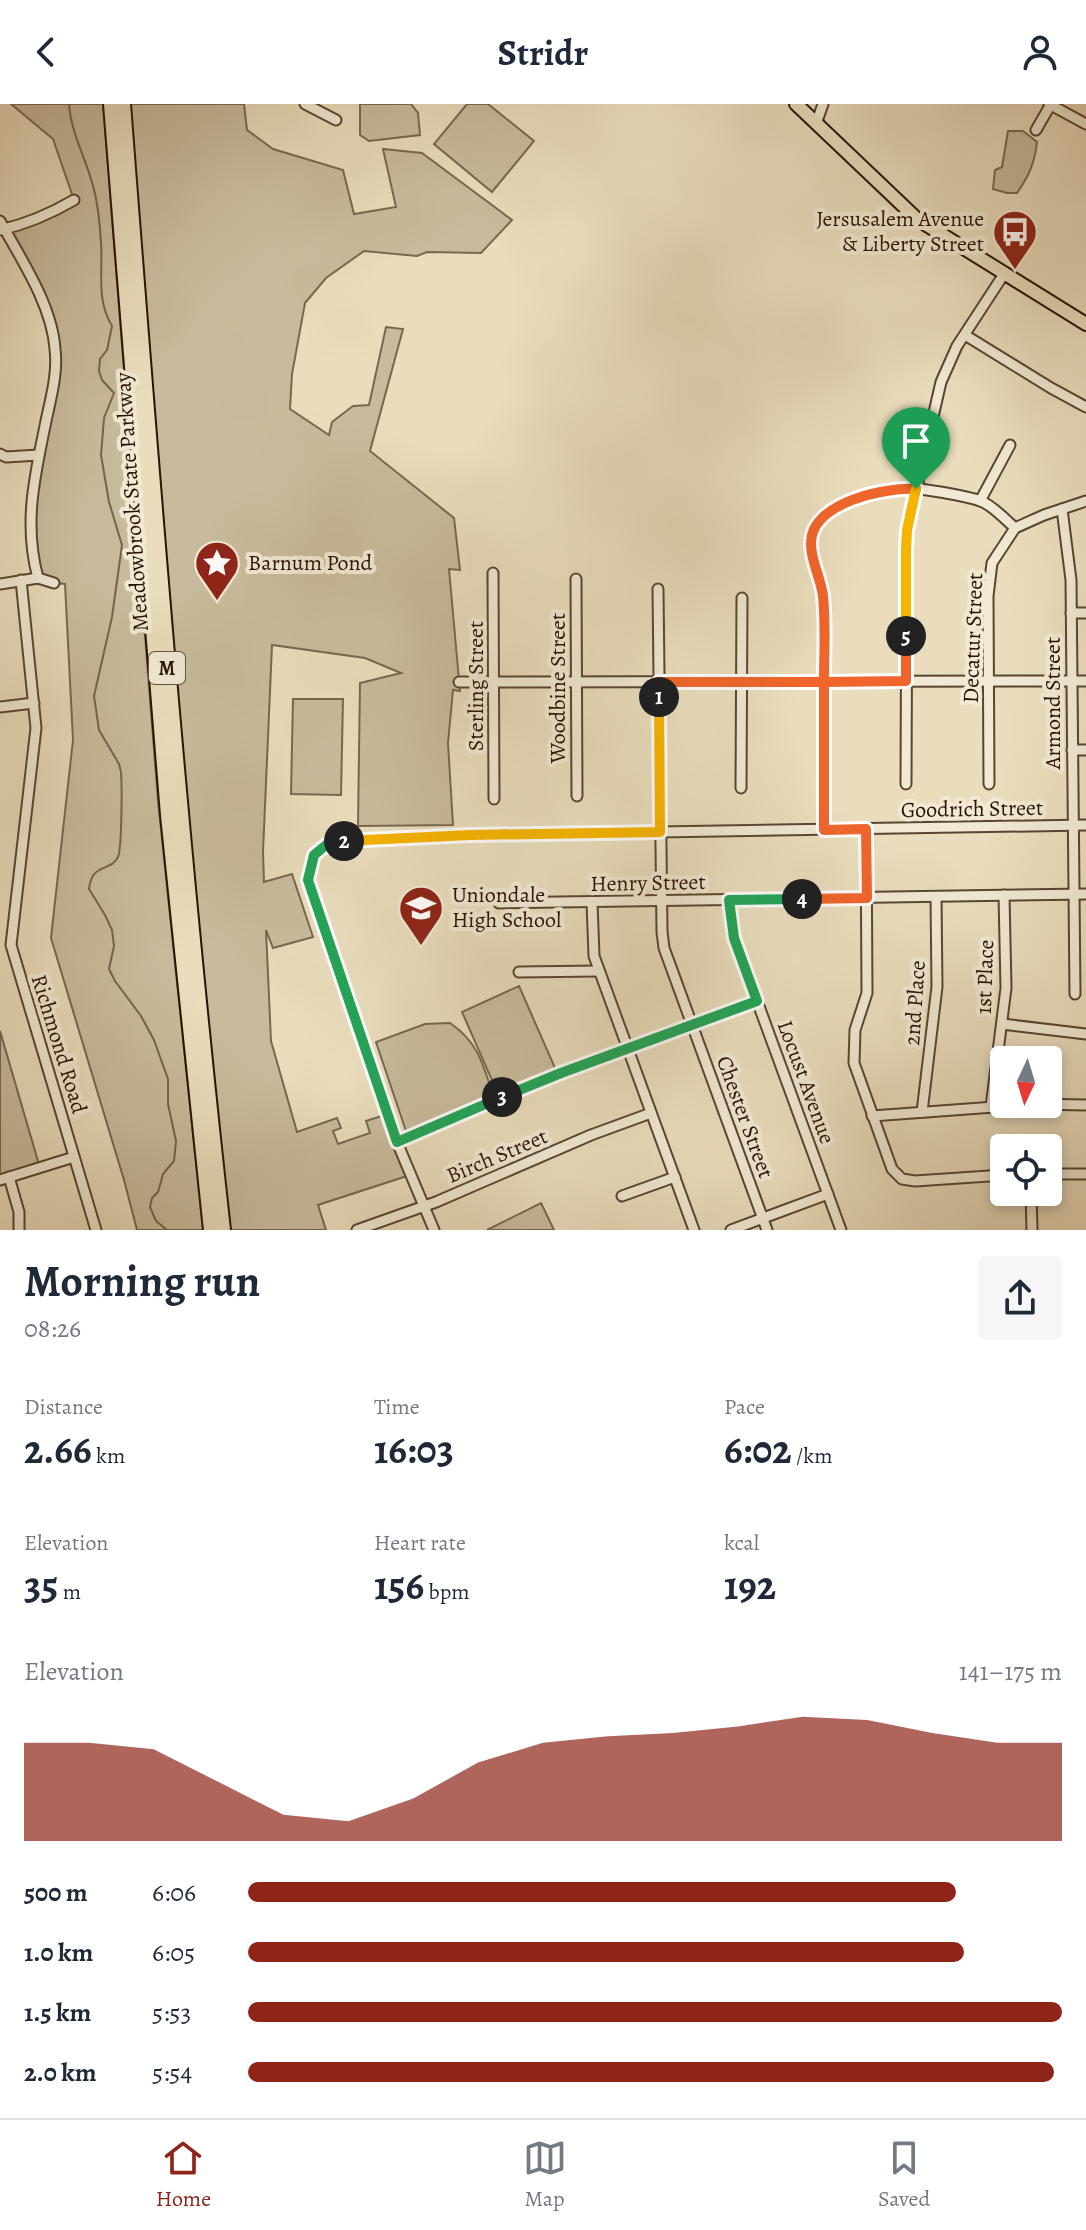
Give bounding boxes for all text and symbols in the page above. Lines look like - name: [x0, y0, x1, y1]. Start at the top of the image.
- text: Stridr: [498, 28, 588, 77]
- icon: back: [24, 30, 68, 74]
- icon: person: [1018, 30, 1062, 74]
- place label: Jersusalem Avenue & Liberty Street: [816, 204, 984, 259]
- bus stop icon: Jersusalem Avenue & Liberty Street: [991, 208, 1039, 271]
- street label: Meadowbrook State Parkway: [108, 371, 156, 633]
- pin: [882, 407, 950, 489]
- icon: arrive: [894, 419, 938, 463]
- place icon: Barnum Pond: [193, 539, 241, 602]
- place label: Barnum Pond: [248, 548, 373, 578]
- street label: Decatur Street: [956, 572, 990, 704]
- street label: Woodbine Street: [543, 613, 573, 764]
- pin: 5: [886, 616, 926, 656]
- street label: Sterling Street: [461, 621, 491, 751]
- text: 5: [901, 621, 911, 651]
- street label: Armond Street: [1038, 637, 1068, 770]
- road number: M: [149, 652, 185, 684]
- pin: 1: [639, 677, 679, 717]
- text: 1: [655, 682, 663, 712]
- street label: Goodrich Street: [901, 793, 1043, 825]
- pin: 2: [324, 821, 364, 861]
- text: 2: [339, 826, 349, 856]
- street label: Henry Street: [590, 867, 706, 899]
- pin: 4: [782, 879, 822, 919]
- place label: Uniondale High School: [452, 880, 561, 935]
- school or university icon: Uniondale High School: [397, 884, 445, 947]
- text: 4: [797, 884, 807, 914]
- street label: 1st Place: [969, 939, 1001, 1015]
- street label: 2nd Place: [897, 959, 933, 1047]
- street label: Richmond Road: [24, 971, 94, 1117]
- street label: Locust Avenue: [770, 1016, 842, 1148]
- north arrow: [990, 1046, 1062, 1118]
- map controls: [990, 1046, 1062, 1206]
- street label: Chester Street: [709, 1052, 781, 1182]
- pin: 3: [482, 1077, 522, 1117]
- text: 3: [497, 1082, 507, 1112]
- street label: Birch Street: [442, 1121, 552, 1191]
- button: locate: [990, 1134, 1062, 1206]
- text: Morning run: [24, 1251, 260, 1311]
- button: share: [978, 1256, 1062, 1340]
- text: 08:26: [24, 1311, 81, 1346]
- text: Distance: [24, 1392, 103, 1422]
- text: Time: [374, 1392, 420, 1422]
- text: Pace: [724, 1392, 765, 1422]
- text: 2.66: [24, 1422, 92, 1477]
- text: 16:03: [374, 1422, 454, 1477]
- text: 6:02: [724, 1422, 792, 1477]
- text: km: [92, 1441, 125, 1471]
- text: /km: [792, 1441, 832, 1471]
- text: Elevation: [24, 1528, 108, 1558]
- text: Heart rate: [374, 1528, 466, 1558]
- text: kcal: [724, 1528, 759, 1558]
- text: 35: [24, 1558, 58, 1613]
- text: 156: [374, 1558, 424, 1613]
- text: 192: [724, 1558, 776, 1613]
- text: m: [58, 1577, 81, 1607]
- text: bpm: [424, 1577, 470, 1607]
- text: Elevation: [24, 1654, 124, 1689]
- text: 141–175 m: [959, 1654, 1062, 1689]
- text: 500 m: [24, 1875, 88, 1910]
- text: 6:06: [152, 1875, 196, 1910]
- text: 1.0 km: [24, 1935, 93, 1970]
- text: 6:05: [152, 1935, 195, 1970]
- text: 1.5 km: [24, 1995, 91, 2030]
- text: 5:53: [152, 1995, 191, 2030]
- text: 2.0 km: [24, 2055, 97, 2090]
- text: 5:54: [152, 2055, 192, 2090]
- tab: Home: [156, 2136, 211, 2214]
- tab: Map: [523, 2136, 567, 2214]
- tab: Saved: [878, 2136, 930, 2214]

